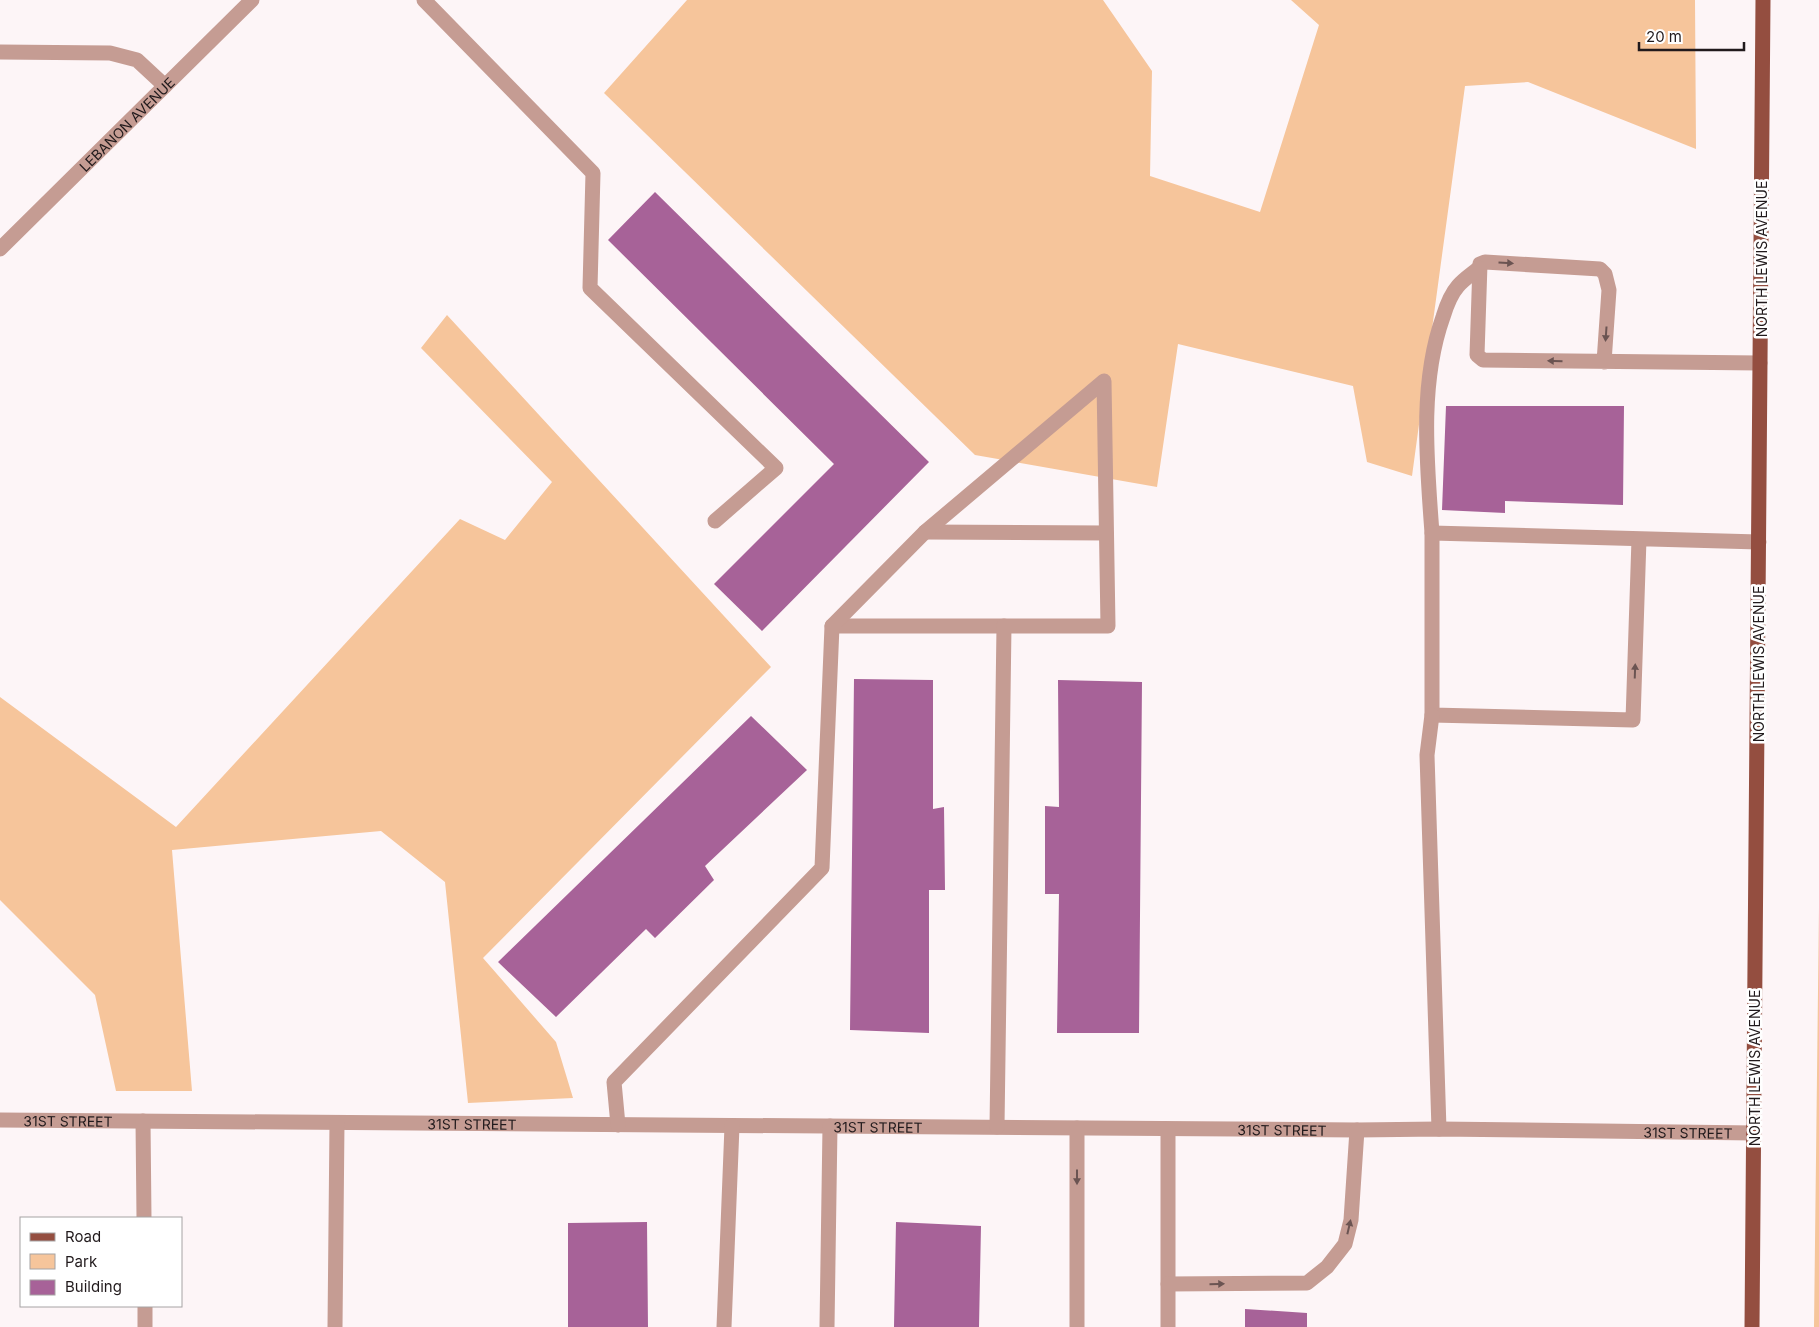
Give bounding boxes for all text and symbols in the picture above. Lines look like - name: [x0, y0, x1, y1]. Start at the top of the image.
- scale bar: [1639, 20, 1744, 52]
- text: 20 m: [1646, 27, 1682, 46]
- street label: LEBANON AVENUE: [75, 73, 178, 175]
- street label: NORTH LEWIS AVENUE: [1753, 181, 1770, 337]
- one-way arrow: [1498, 260, 1514, 268]
- one-way arrow: [1602, 326, 1610, 342]
- one-way arrow: [1547, 357, 1563, 365]
- street label: NORTH LEWIS AVENUE: [1750, 586, 1767, 742]
- one-way arrow: [1631, 663, 1639, 679]
- street label: NORTH LEWIS AVENUE: [1746, 990, 1763, 1146]
- street label: 31ST STREET: [23, 1112, 113, 1129]
- street label: 31ST STREET: [427, 1115, 517, 1132]
- street label: 31ST STREET: [833, 1118, 923, 1135]
- street label: 31ST STREET: [1237, 1121, 1327, 1138]
- street label: 31ST STREET: [1643, 1123, 1733, 1141]
- one-way arrow: [1073, 1169, 1081, 1185]
- legend: [20, 1217, 182, 1307]
- one-way arrow: [1345, 1220, 1353, 1235]
- text: Road: [65, 1227, 101, 1246]
- text: Park: [65, 1252, 98, 1271]
- text: Building: [65, 1277, 122, 1296]
- one-way arrow: [1209, 1280, 1225, 1288]

